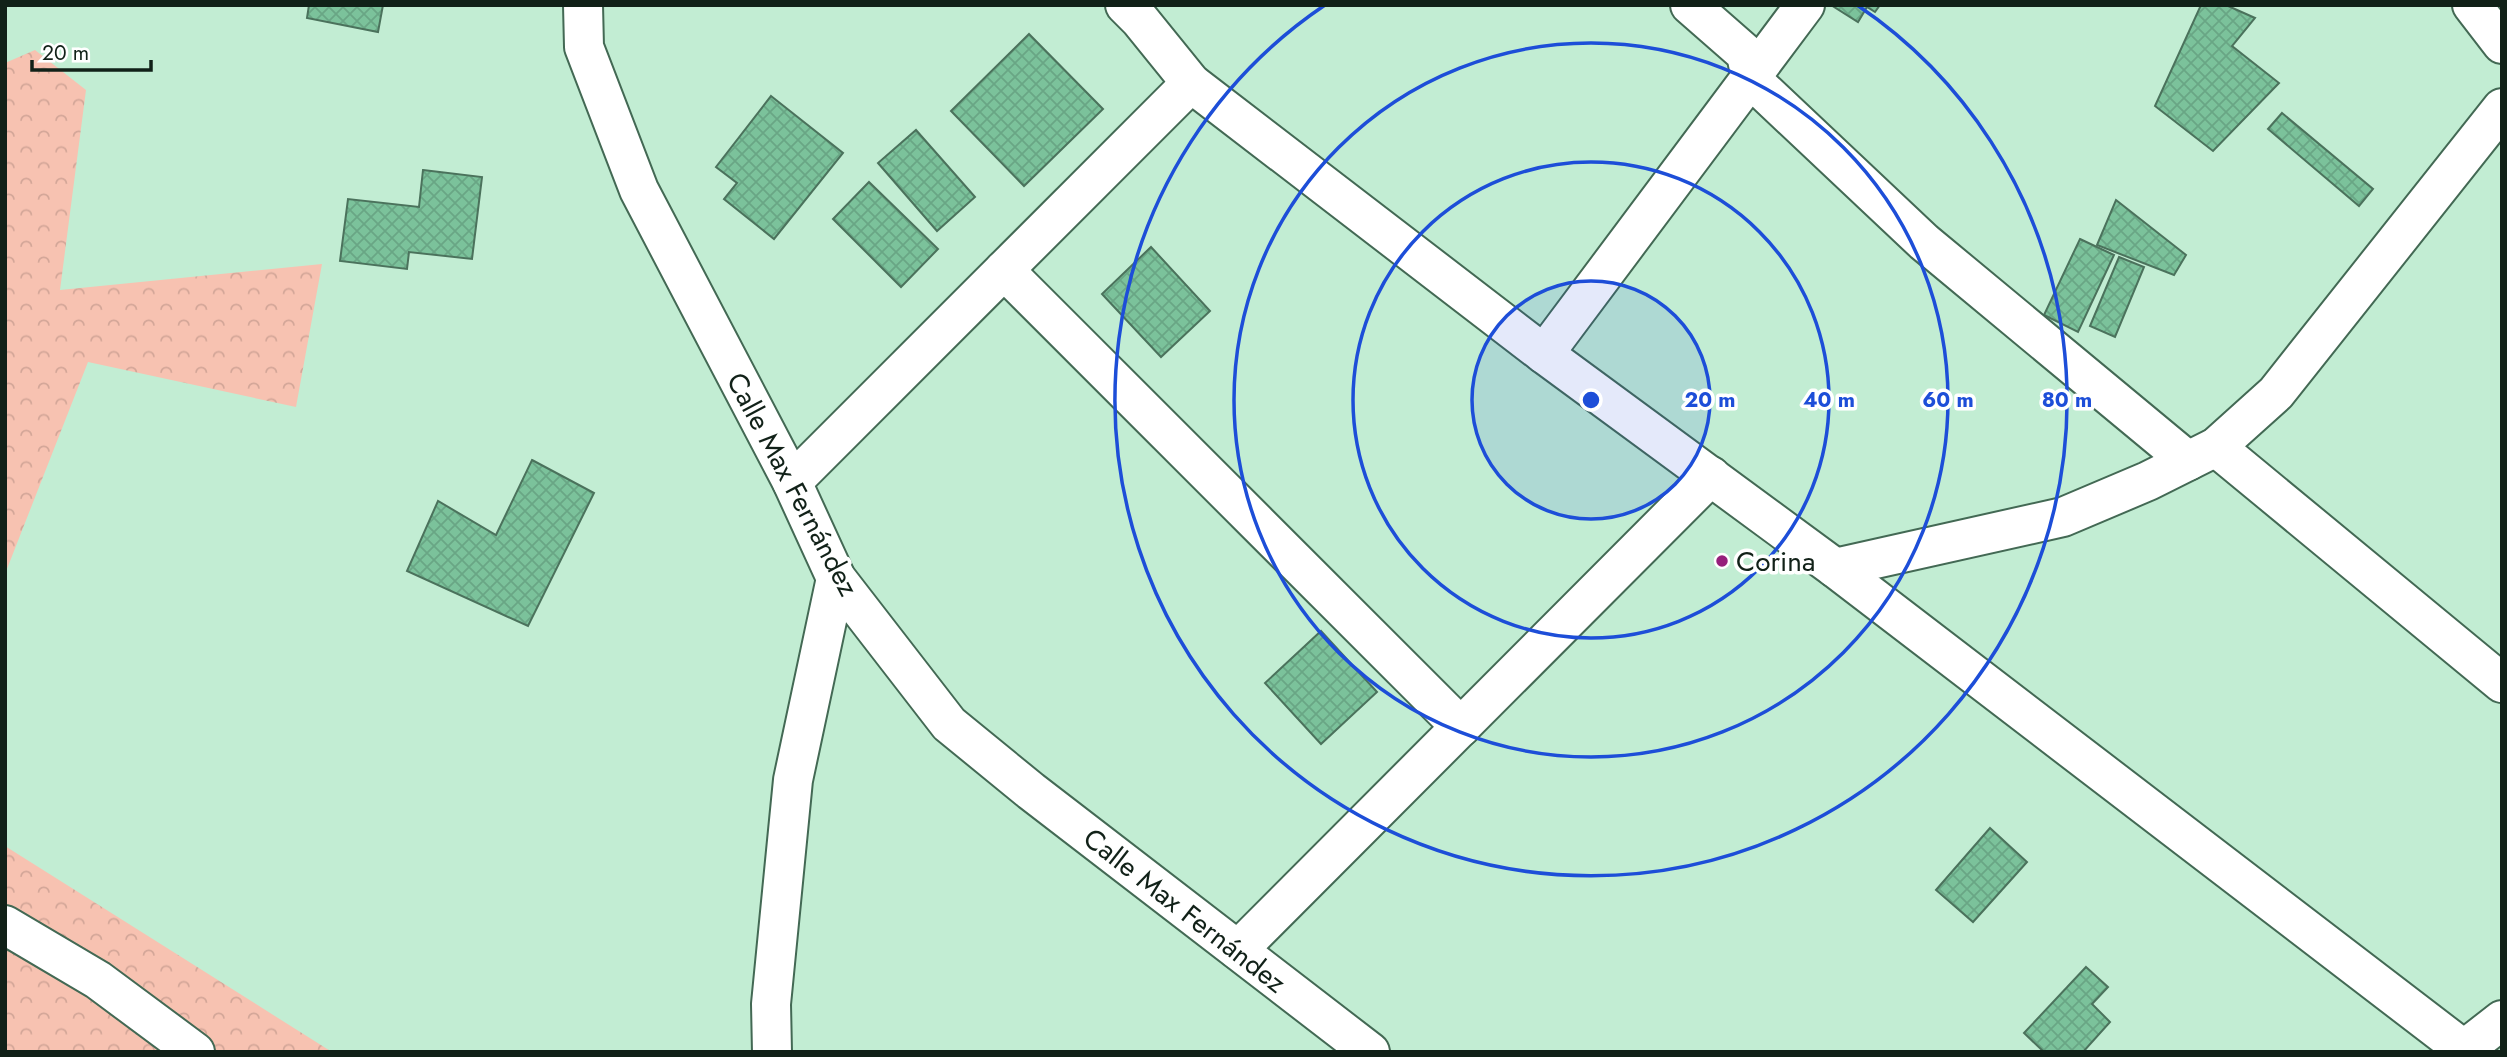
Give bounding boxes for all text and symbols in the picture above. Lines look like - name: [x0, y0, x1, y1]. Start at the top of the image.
- scale bar: [32, 28, 150, 72]
- text: 20 m: [42, 38, 89, 68]
- street label: Calle Max Fernández: [716, 365, 869, 603]
- text: 20 m: [1684, 385, 1736, 415]
- text: 40 m: [1803, 385, 1855, 415]
- text: 60 m: [1922, 385, 1974, 415]
- text: 80 m: [2042, 385, 2092, 415]
- centre of rings: [1579, 388, 1603, 412]
- place label: Corina: [1736, 541, 1816, 582]
- marker: Corina: [1714, 553, 1730, 569]
- street label: Calle Max Fernández: [1074, 818, 1295, 1003]

